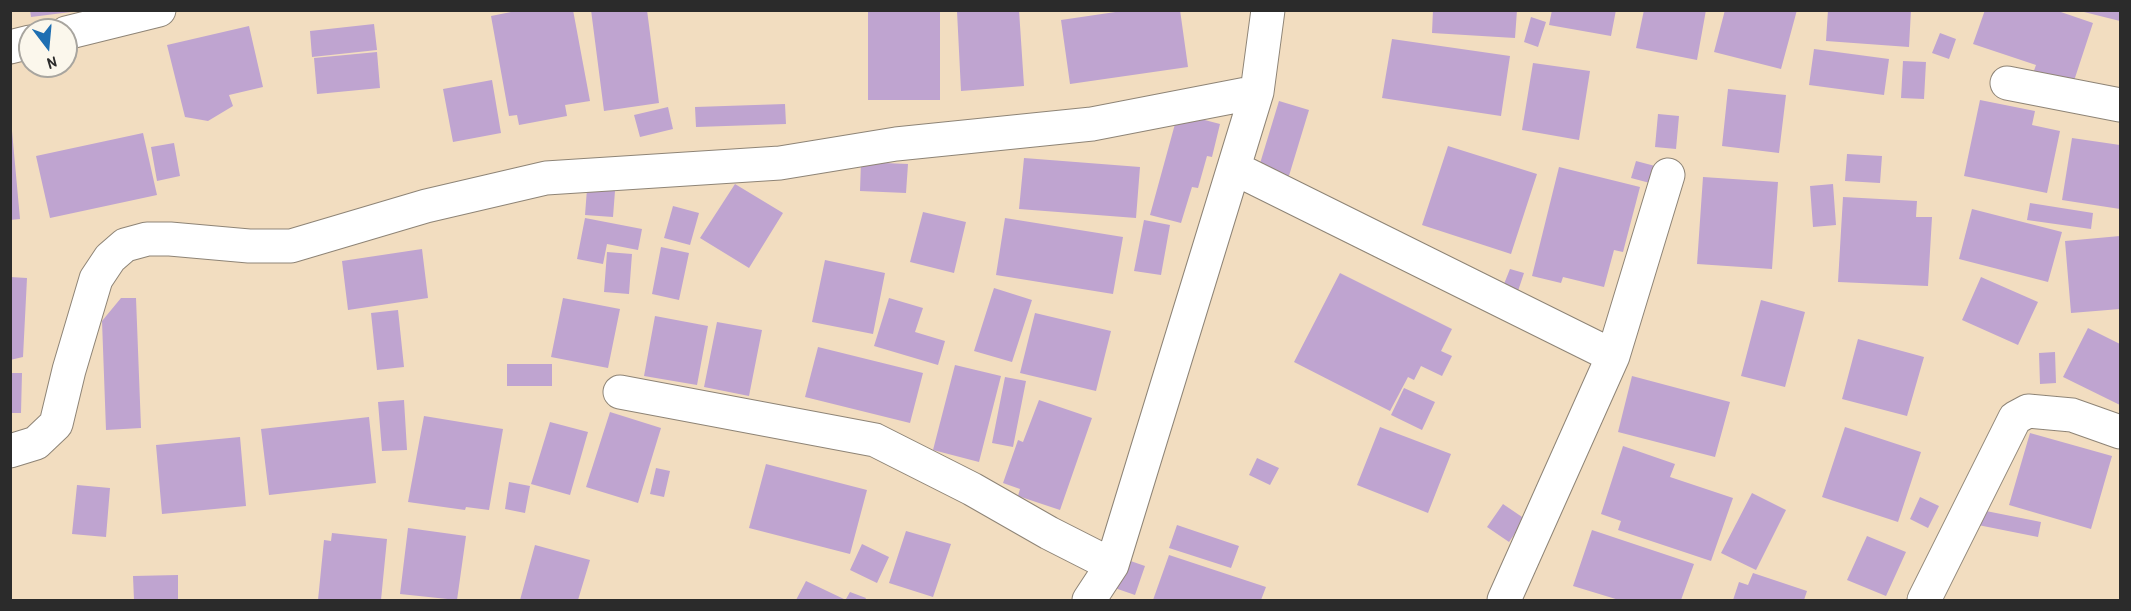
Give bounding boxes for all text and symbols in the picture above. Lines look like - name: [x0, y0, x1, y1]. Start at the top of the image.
- north arrow: [18, 18, 78, 78]
- text: N: [45, 52, 60, 75]

